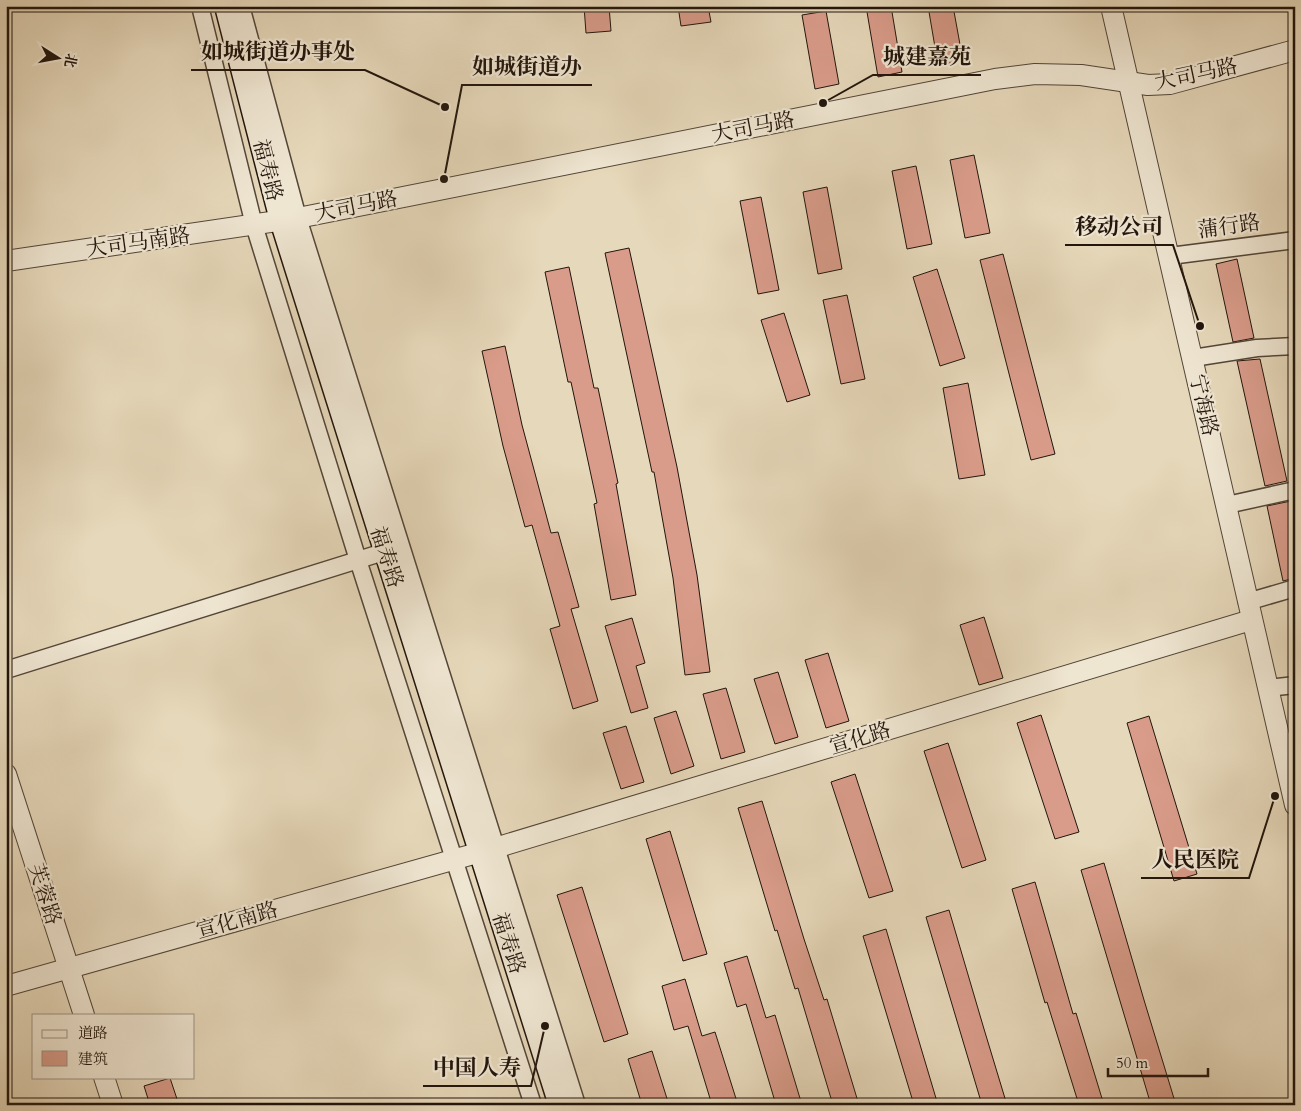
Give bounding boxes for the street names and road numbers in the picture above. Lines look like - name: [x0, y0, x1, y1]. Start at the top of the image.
- street label: 大司马路: [1152, 52, 1240, 97]
- street label: 大司马路: [709, 105, 797, 150]
- street label: 福寿路: [246, 136, 289, 204]
- street label: 大司马路: [312, 184, 400, 229]
- street label: 蒲行路: [1196, 208, 1262, 245]
- street label: 大司马南路: [84, 221, 192, 264]
- street label: 宁海路: [1182, 371, 1225, 439]
- street label: 福寿路: [363, 523, 410, 592]
- street label: 宣化路: [826, 715, 895, 762]
- street label: 芙蓉路: [21, 860, 68, 929]
- street label: 宣化南路: [193, 895, 282, 946]
- street label: 福寿路: [485, 909, 532, 978]

